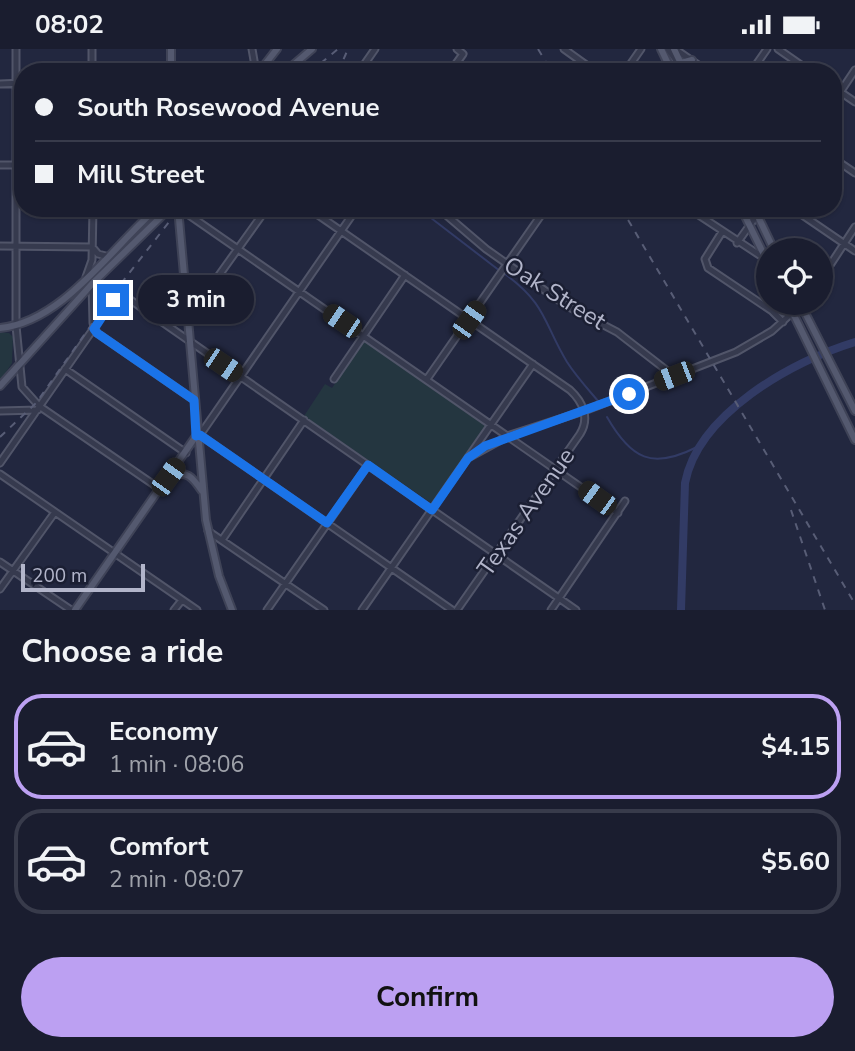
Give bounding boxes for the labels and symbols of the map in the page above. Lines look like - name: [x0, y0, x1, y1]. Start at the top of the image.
- street label: Oak Street: [498, 249, 613, 337]
- callout: 3 min: [138, 275, 253, 325]
- route end: [97, 284, 129, 316]
- car: [449, 297, 490, 343]
- car: [319, 301, 366, 341]
- car: [200, 345, 247, 385]
- car: [651, 359, 698, 393]
- route start: [613, 378, 645, 410]
- street label: Texas Avenue: [470, 441, 582, 583]
- car: [148, 454, 189, 500]
- car: [574, 477, 621, 519]
- scale bar: [21, 561, 145, 593]

